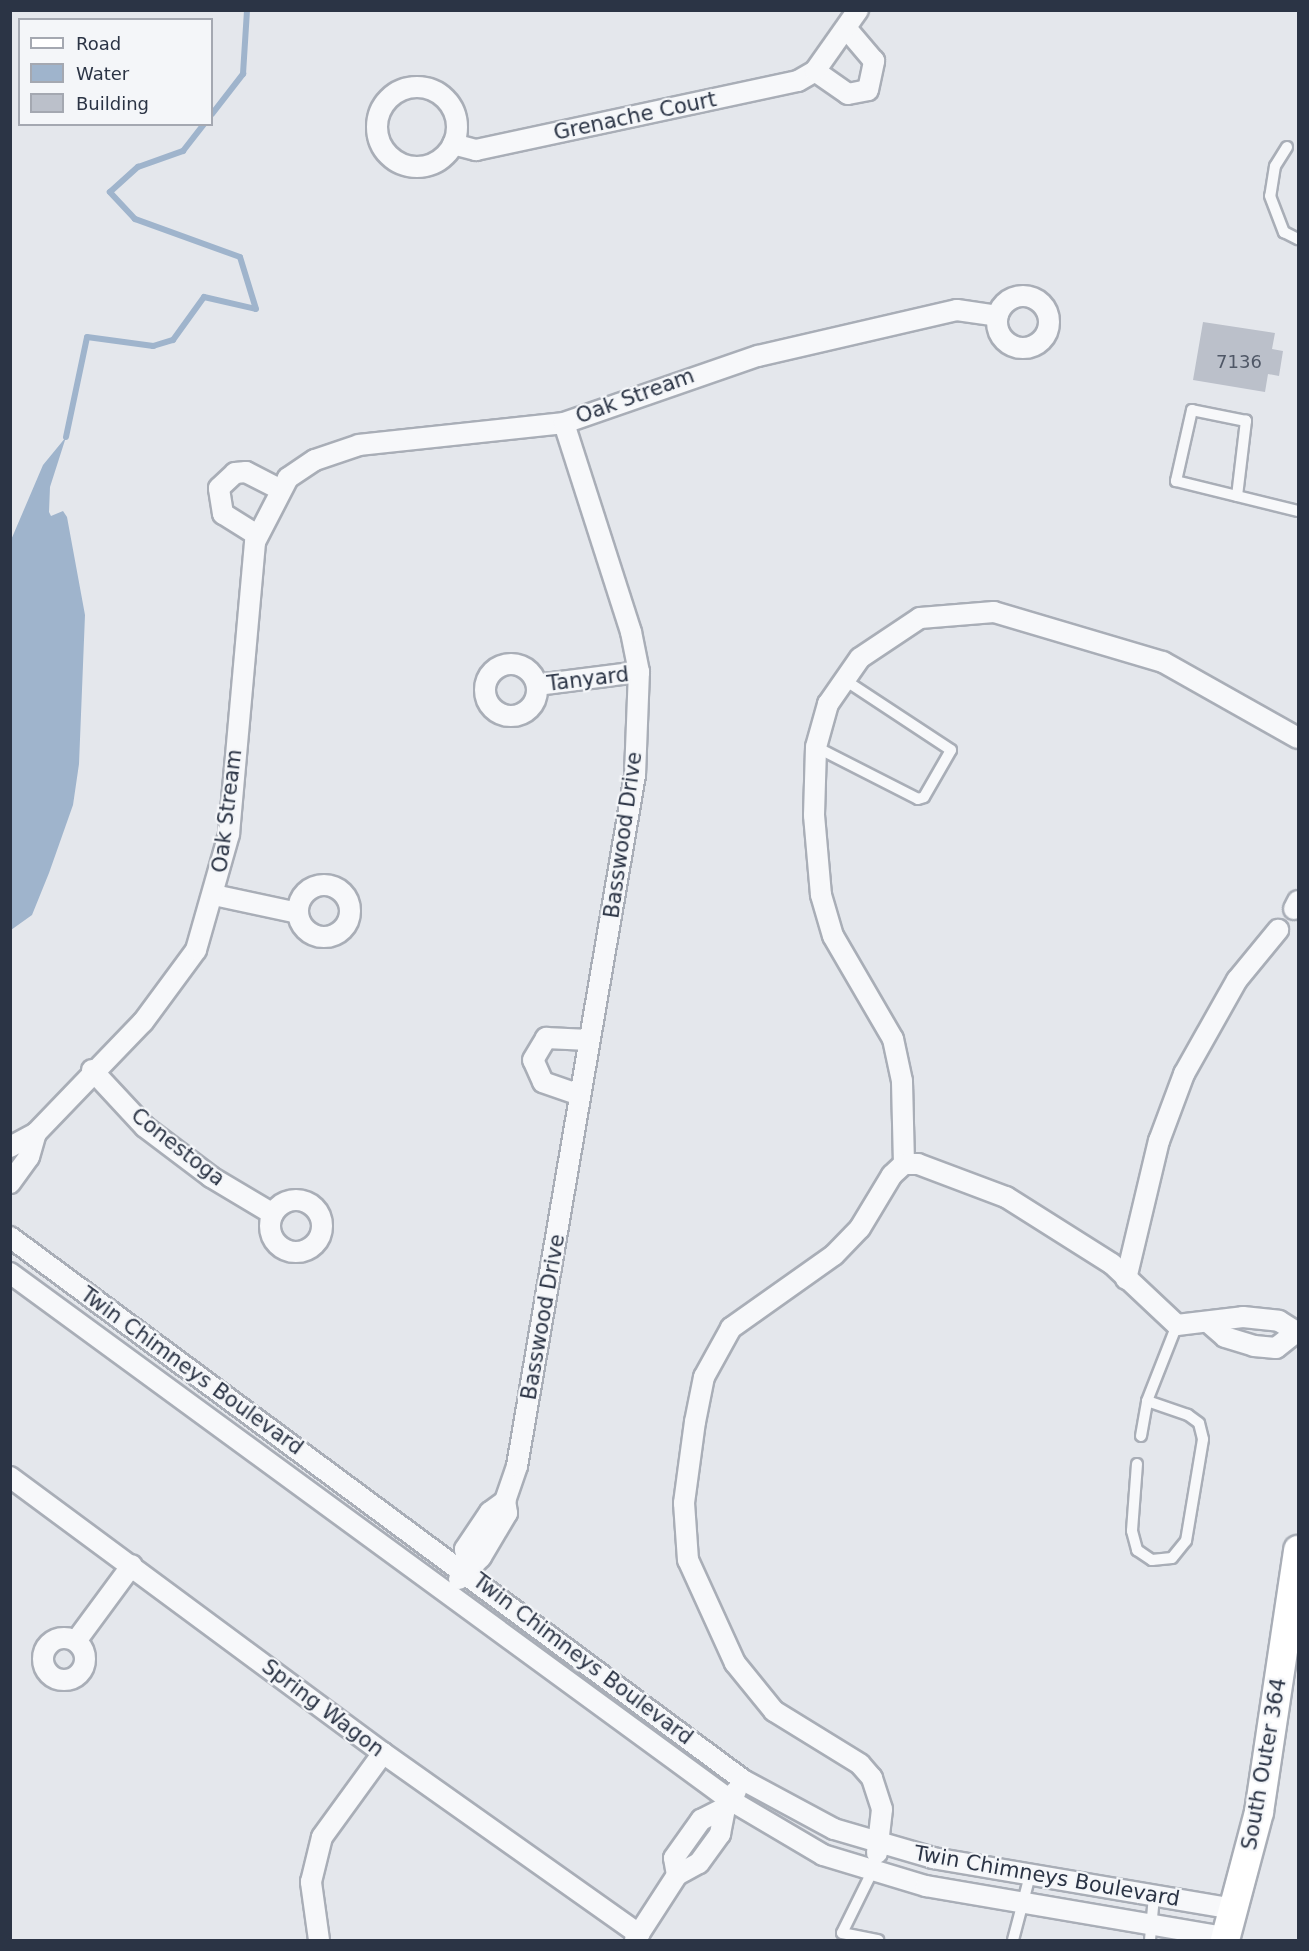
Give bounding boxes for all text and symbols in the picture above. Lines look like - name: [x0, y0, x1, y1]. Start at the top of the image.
- legend: [18, 18, 213, 126]
- text: Road: [76, 33, 121, 54]
- text: Water: [76, 63, 129, 84]
- street label: Grenache Court: [551, 86, 719, 146]
- text: Building: [76, 93, 149, 114]
- house number: 7136: [1216, 351, 1262, 373]
- street label: Oak Stream: [572, 363, 698, 429]
- street label: Tanyard: [546, 661, 630, 697]
- street label: Oak Stream: [207, 748, 247, 874]
- street label: Basswood Drive: [599, 750, 647, 920]
- street label: Conestoga: [126, 1103, 230, 1191]
- street label: Basswood Drive: [516, 1232, 570, 1402]
- street label: Twin Chimneys Boulevard: [76, 1282, 308, 1460]
- street label: Twin Chimneys Boulevard: [468, 1568, 698, 1750]
- street label: Spring Wagon: [257, 1654, 389, 1762]
- street label: South Outer 364: [1236, 1676, 1292, 1852]
- street label: Twin Chimneys Boulevard: [912, 1840, 1182, 1912]

